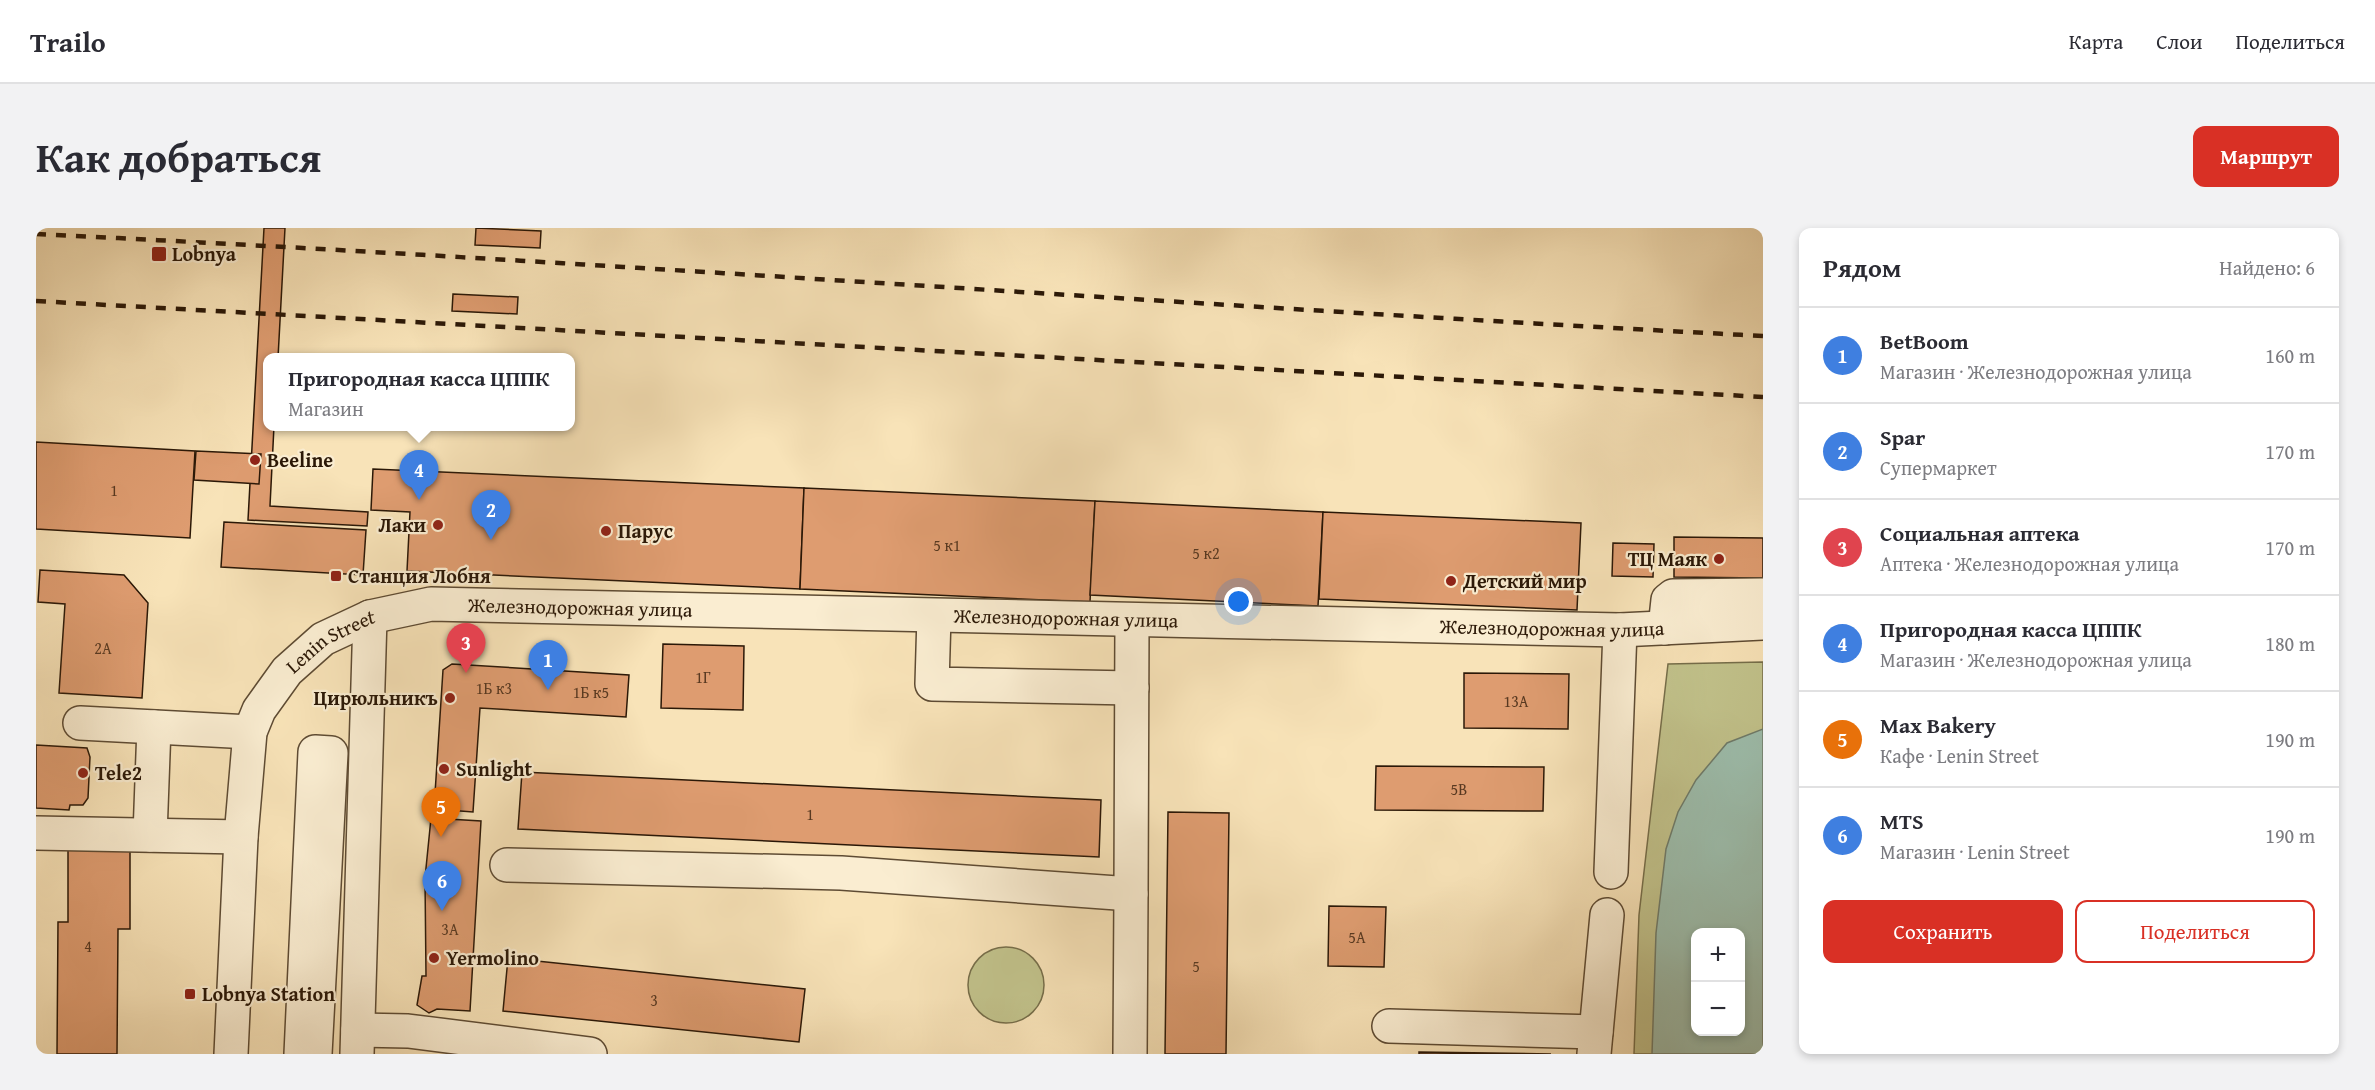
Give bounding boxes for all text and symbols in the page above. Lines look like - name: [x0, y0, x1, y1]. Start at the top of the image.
- text: Trailo: [30, 21, 106, 62]
- text: Карта: [2069, 26, 2123, 57]
- text: Слои: [2156, 26, 2202, 57]
- text: Поделиться: [2235, 26, 2345, 57]
- text: Как добраться: [36, 126, 321, 187]
- button: Маршрут: [2193, 126, 2339, 187]
- place label: Lobnya: [172, 239, 237, 268]
- marker: Lobnya: [150, 245, 168, 263]
- text: Рядом: [1823, 248, 1901, 287]
- text: Найдено: 6: [2219, 253, 2315, 282]
- text: BetBoom: [1880, 325, 1969, 357]
- text: 1: [1837, 341, 1848, 370]
- text: 160 m: [2265, 341, 2315, 370]
- popup: [263, 353, 575, 431]
- text: Магазин · Железнодорожная улица: [1880, 357, 2192, 386]
- text: Пригородная касса ЦППК: [288, 362, 550, 394]
- text: Магазин: [288, 394, 364, 423]
- text: Spar: [1880, 421, 1925, 453]
- text: 2: [1837, 437, 1848, 466]
- text: 170 m: [2265, 437, 2315, 466]
- place label: Beeline: [267, 445, 333, 474]
- pin: 4: [400, 450, 439, 500]
- marker: Beeline: [248, 453, 262, 467]
- text: Супермаркет: [1880, 453, 1997, 482]
- house number: 1: [110, 478, 118, 502]
- pin: 2: [472, 490, 510, 540]
- place label: Лаки: [378, 510, 426, 539]
- place label: Парус: [618, 516, 673, 545]
- text: Социальная аптека: [1880, 517, 2080, 549]
- marker: Лаки: [431, 518, 445, 532]
- marker: Парус: [599, 524, 613, 538]
- house number: 5 к1: [933, 533, 961, 557]
- text: 3: [1837, 533, 1848, 562]
- text: 170 m: [2265, 533, 2315, 562]
- house number: 5 к2: [1192, 541, 1220, 565]
- place label: ТЦ Маяк: [1628, 544, 1707, 573]
- text: Аптека · Железнодорожная улица: [1880, 549, 2179, 578]
- marker: ТЦ Маяк: [1712, 552, 1726, 566]
- place label: Станция Лобня: [348, 561, 491, 590]
- place label: Детский мир: [1462, 566, 1587, 595]
- marker: Станция Лобня: [329, 569, 343, 583]
- marker: Детский мир: [1444, 574, 1458, 588]
- your location: [1224, 587, 1253, 616]
- street label: Железнодорожная улица: [467, 590, 693, 624]
- street label: Железнодорожная улица: [952, 600, 1179, 634]
- street label: Lenin Street: [279, 601, 377, 680]
- street label: Железнодорожная улица: [1438, 611, 1665, 644]
- text: Пригородная касса ЦППК: [1880, 613, 2142, 645]
- pin: 3: [446, 624, 486, 673]
- text: 4: [1837, 629, 1848, 658]
- text: 180 m: [2265, 629, 2315, 658]
- house number: 2А: [94, 636, 112, 660]
- pin: 1: [528, 640, 568, 690]
- text: Магазин · Железнодорожная улица: [1880, 645, 2192, 674]
- house number: 1Г: [695, 665, 711, 689]
- house number: 1Б к3: [476, 676, 512, 700]
- house number: 1Б к5: [573, 680, 609, 704]
- place label: Цирюльникъ: [313, 683, 438, 712]
- house number: 13А: [1503, 689, 1529, 713]
- marker: Цирюльникъ: [443, 691, 457, 705]
- text: Max Bakery: [1880, 709, 1996, 741]
- text: 5: [1837, 725, 1848, 754]
- text: 190 m: [2265, 725, 2315, 754]
- text: Кафе · Lenin Street: [1880, 741, 2039, 770]
- place label: Sunlight: [456, 754, 533, 783]
- place label: Tele2: [95, 758, 142, 787]
- marker: Sunlight: [437, 762, 451, 776]
- marker: Tele2: [76, 766, 90, 780]
- house number: 5В: [1451, 777, 1467, 801]
- pin: 5: [422, 788, 460, 837]
- house number: 1: [806, 802, 814, 826]
- text: MTS: [1880, 805, 1923, 837]
- text: 6: [1837, 821, 1848, 850]
- text: 190 m: [2265, 821, 2315, 850]
- text: Магазин · Lenin Street: [1880, 837, 2070, 866]
- pin: 6: [422, 862, 462, 911]
- button: Сохранить: [1823, 900, 2063, 963]
- button: Поделиться: [2075, 900, 2315, 963]
- house number: 3А: [441, 917, 459, 941]
- house number: 5А: [1348, 925, 1366, 949]
- map controls: [1691, 928, 1745, 1036]
- button: +: [1691, 928, 1745, 982]
- house number: 4: [84, 934, 92, 958]
- place label: Yermolino: [446, 943, 539, 972]
- marker: Yermolino: [427, 951, 441, 965]
- house number: 5: [1192, 954, 1200, 978]
- place label: Lobnya Station: [202, 979, 335, 1008]
- button: −: [1691, 982, 1745, 1036]
- marker: Lobnya Station: [183, 987, 197, 1001]
- house number: 3: [650, 988, 658, 1012]

